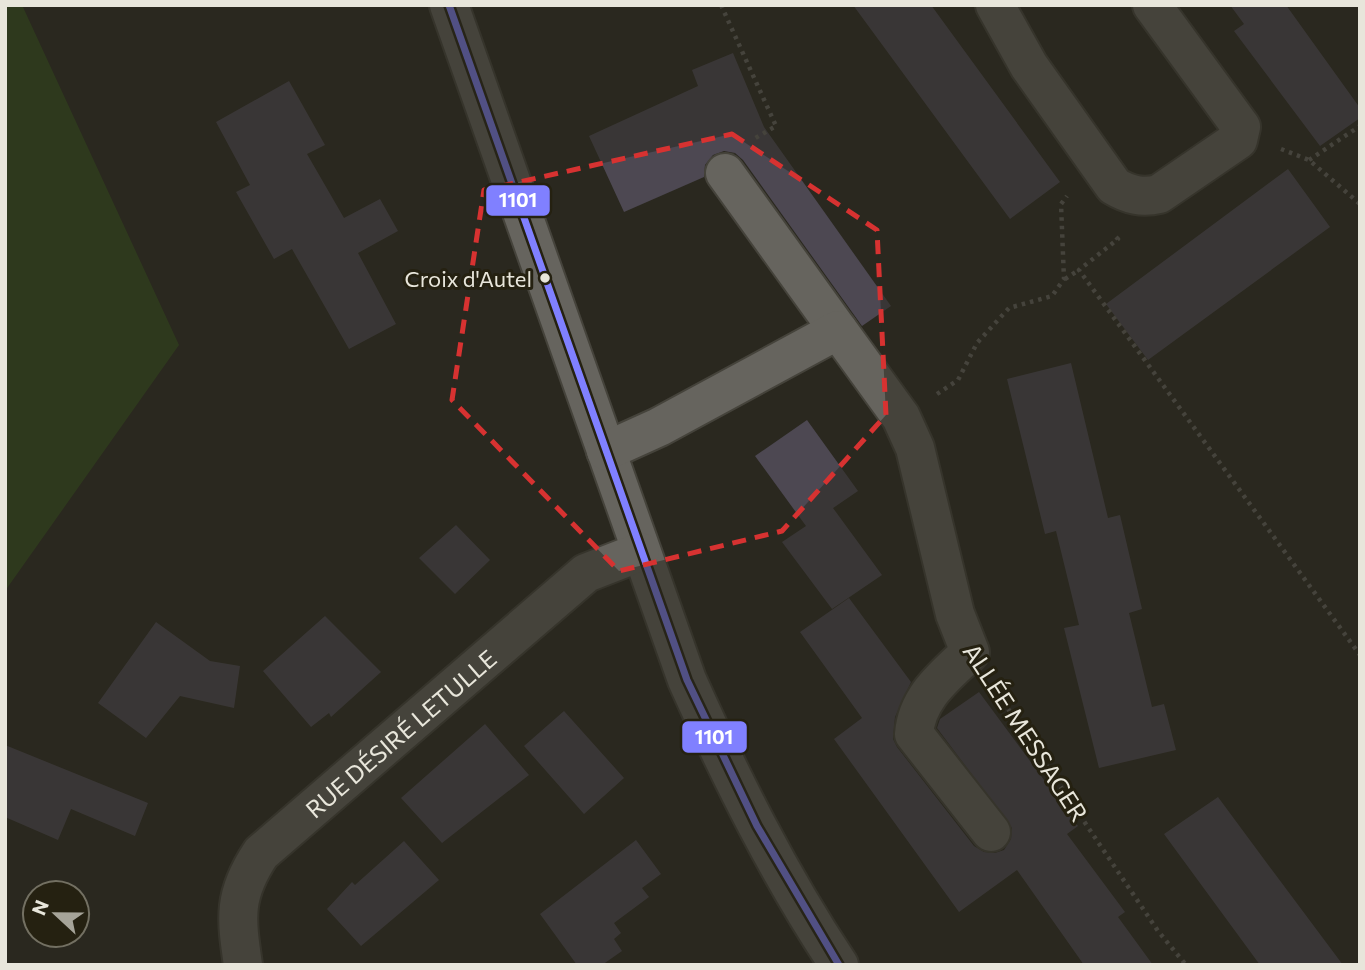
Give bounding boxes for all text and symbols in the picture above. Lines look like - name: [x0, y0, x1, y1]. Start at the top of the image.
- line badge: 1101: [485, 184, 551, 217]
- text: 1101: [499, 188, 537, 211]
- place label: Croix d'Autel: [405, 265, 532, 292]
- marker: Croix d'Autel: [538, 271, 552, 285]
- street label: ALLÉE MESSAGER: [958, 638, 1094, 826]
- street label: RUE DÉSIRÉ LETULLE: [299, 643, 502, 823]
- line badge: 1101: [681, 720, 748, 754]
- text: 1101: [695, 725, 733, 748]
- north arrow: [21, 879, 91, 949]
- text: N: [26, 897, 53, 918]

